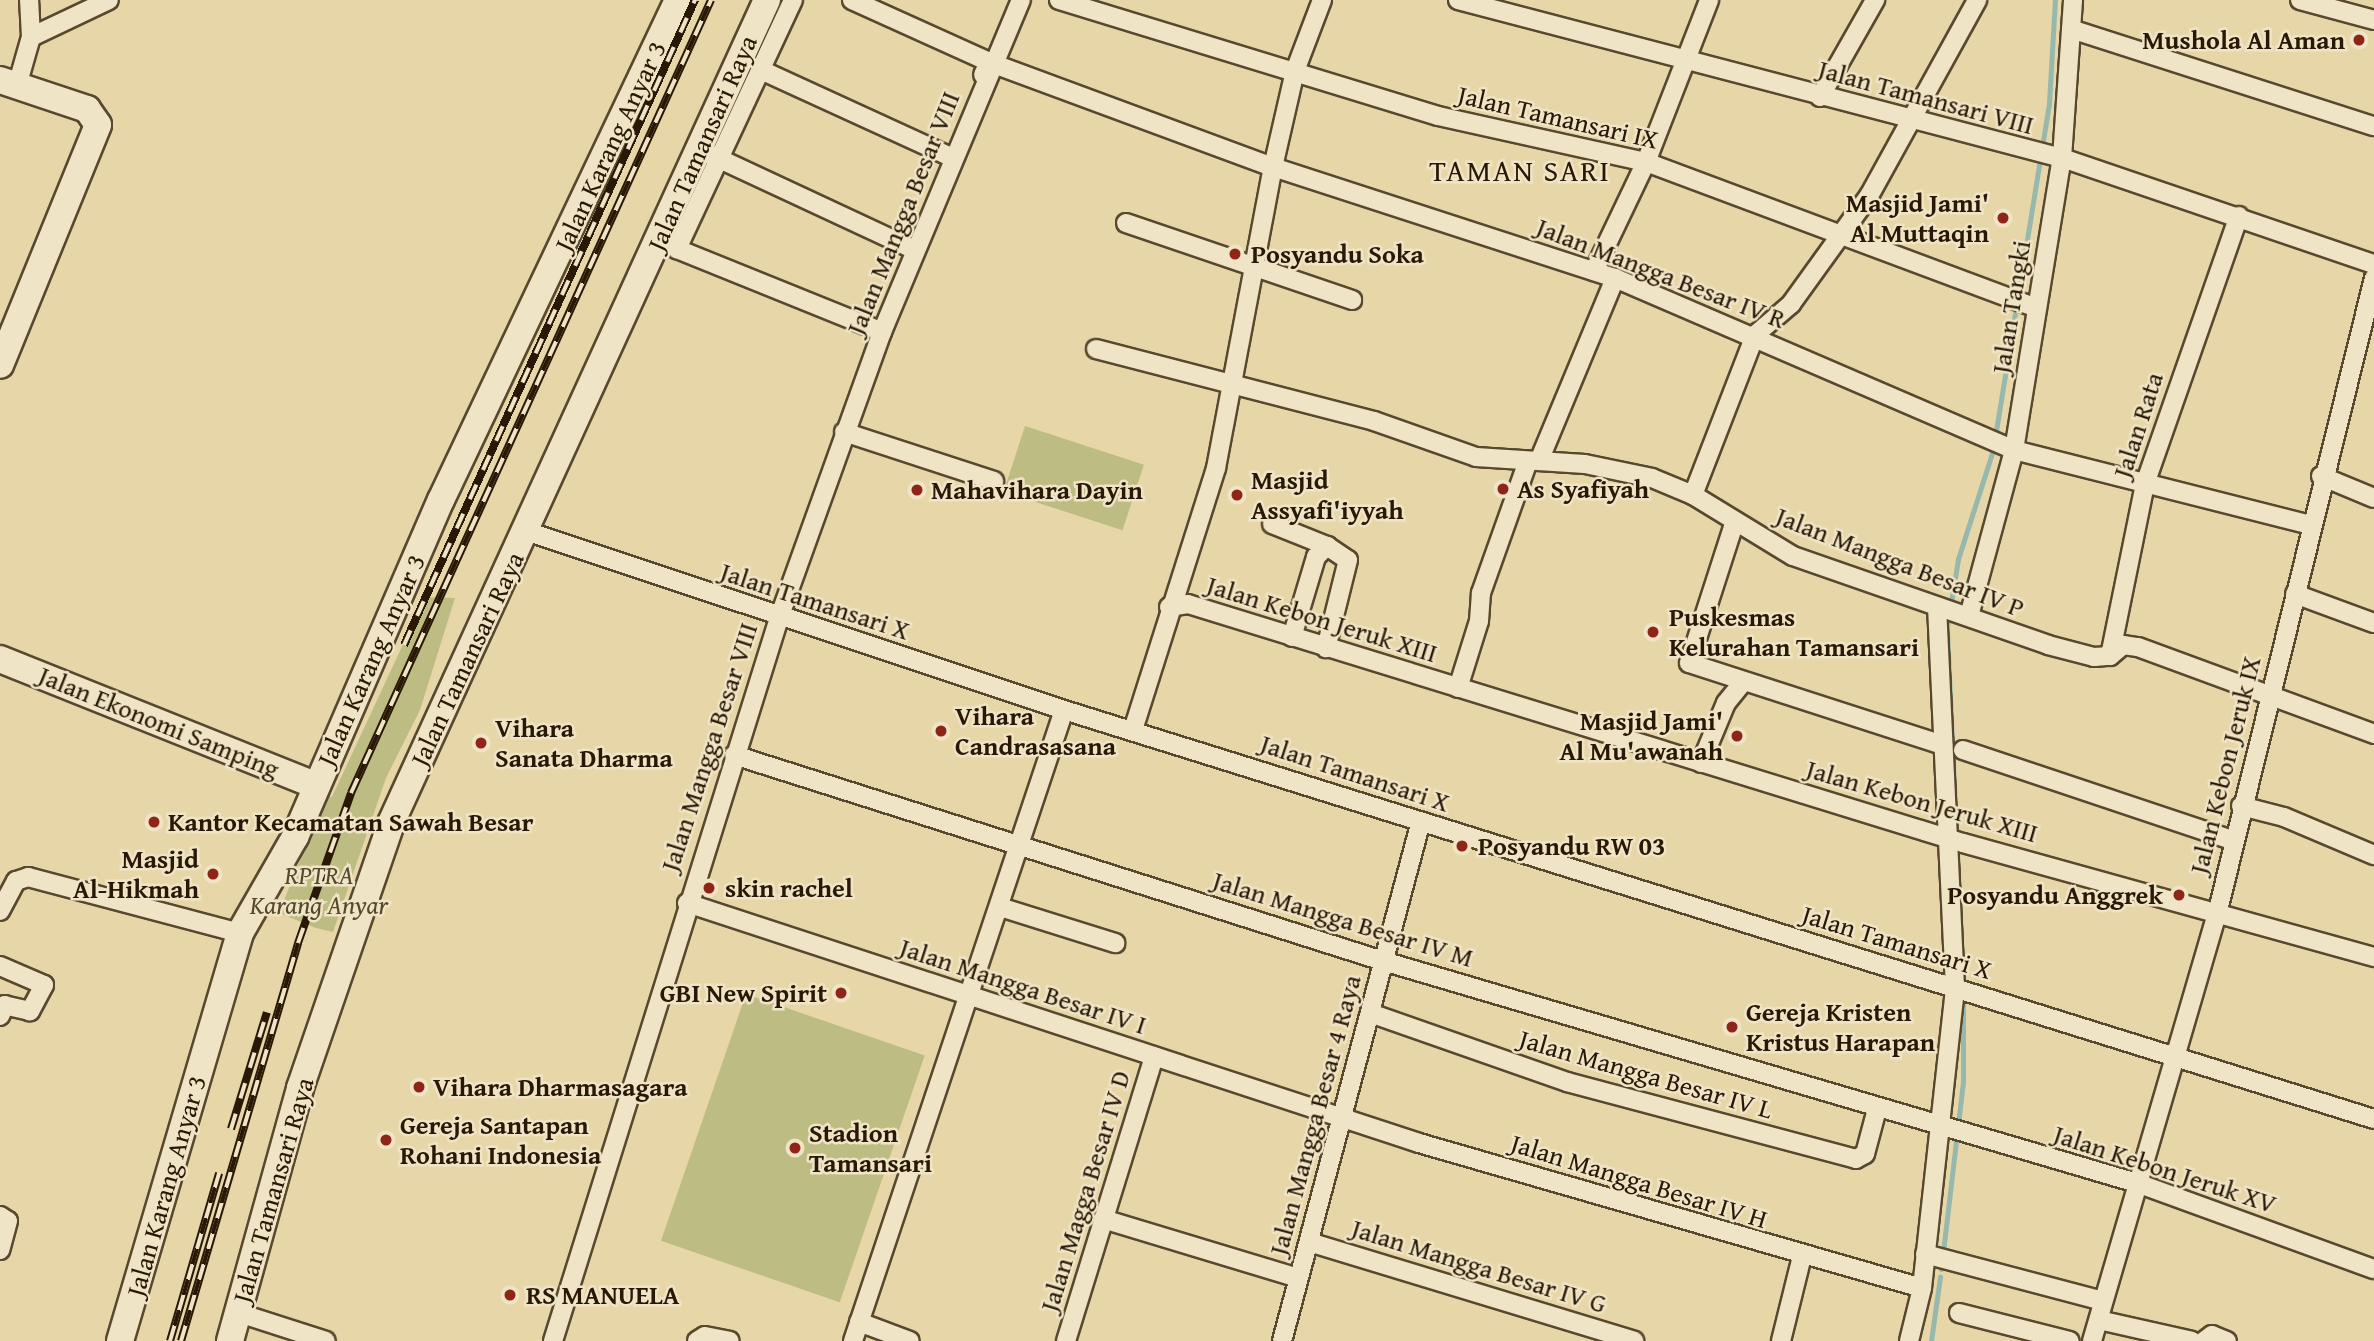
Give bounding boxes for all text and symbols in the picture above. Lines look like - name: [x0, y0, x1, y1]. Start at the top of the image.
- place label: Mushola Al Aman: [2142, 24, 2345, 56]
- street label: Jalan Tamansari Raya: [640, 30, 764, 256]
- marker: Mushola Al Aman: [2351, 32, 2367, 48]
- street label: Jalan Karang Anyar 3: [548, 36, 672, 256]
- street label: Jalan Tamansari VIII: [1815, 53, 2037, 141]
- street label: Jalan Tamansari IX: [1455, 79, 1661, 155]
- street label: Jalan Mangga Besar VIII: [840, 87, 966, 339]
- district label: TAMAN SARI: [1430, 152, 1610, 188]
- place label: Masjid Jami' Al Muttaqin: [1846, 187, 1989, 248]
- marker: Masjid Jami' Al Muttaqin: [1995, 210, 2011, 226]
- street label: Jalan Mangga Besar IV R: [1532, 211, 1790, 335]
- place label: Posyandu Soka: [1251, 238, 1424, 270]
- street label: Jalan Tangki: [1985, 238, 2037, 376]
- marker: Posyandu Soka: [1225, 244, 1245, 264]
- street label: Jalan Rata: [2106, 368, 2170, 482]
- place label: Masjid Assyafi'iyyah: [1251, 464, 1404, 526]
- place label: As Syafiyah: [1517, 473, 1649, 505]
- place label: Mahavihara Dayin: [931, 474, 1143, 506]
- marker: As Syafiyah: [1495, 481, 1511, 497]
- marker: Mahavihara Dayin: [909, 482, 925, 498]
- marker: Masjid Assyafi'iyyah: [1229, 487, 1245, 503]
- street label: Jalan Mangga Besar IV P: [1772, 500, 2028, 624]
- street label: Jalan Tamansari Raya: [404, 547, 530, 771]
- street label: Jalan Karang Anyar 3: [310, 549, 432, 771]
- street label: Jalan Tamansari X: [717, 556, 913, 646]
- street label: Jalan Kebon Jeruk XIII: [1203, 569, 1441, 669]
- place label: Puskesmas Kelurahan Tamansari: [1669, 601, 1919, 662]
- street label: Jalan Mangga Besar VIII: [654, 619, 764, 875]
- marker: Puskesmas Kelurahan Tamansari: [1643, 622, 1663, 642]
- street label: Jalan Kebon Jeruk IX: [2183, 653, 2267, 877]
- street label: Jalan Ekonomi Samping: [34, 659, 284, 785]
- place label: Vihara Candrasasana: [955, 700, 1116, 762]
- place label: Masjid Jami' Al Mu'awanah: [1559, 705, 1723, 766]
- place label: Vihara Sanata Dharma: [495, 712, 673, 774]
- marker: Vihara Candrasasana: [933, 723, 949, 739]
- street label: Jalan Tamansari X: [1257, 728, 1453, 818]
- marker: Masjid Jami' Al Mu'awanah: [1729, 728, 1745, 744]
- marker: Vihara Sanata Dharma: [473, 735, 489, 751]
- street label: Jalan Kebon Jeruk XIII: [1803, 753, 2041, 849]
- place label: Kantor Kecamatan Sawah Besar: [168, 806, 533, 838]
- marker: Kantor Kecamatan Sawah Besar: [146, 814, 162, 830]
- place label: Posyandu RW 03: [1478, 830, 1665, 862]
- marker: Posyandu RW 03: [1452, 836, 1472, 856]
- place label: Masjid Al-Hikmah: [73, 843, 199, 904]
- park label: RPTRA Karang Anyar: [250, 859, 388, 920]
- street label: Jalan Mangga Besar IV M: [1209, 865, 1477, 973]
- marker: Masjid Al-Hikmah: [205, 866, 221, 882]
- place label: skin rachel: [725, 872, 853, 904]
- marker: skin rachel: [699, 878, 719, 898]
- place label: Posyandu Anggrek: [1947, 879, 2163, 911]
- marker: Posyandu Anggrek: [2169, 885, 2189, 905]
- street label: Jalan Tamansari X: [1798, 898, 1996, 986]
- street label: Jalan Mangga Besar IV I: [896, 931, 1150, 1041]
- street label: Jalan Mangga Besar 4 Raya: [1263, 971, 1367, 1259]
- place label: GBI New Spirit: [660, 977, 827, 1009]
- marker: GBI New Spirit: [833, 985, 849, 1001]
- place label: Gereja Kristen Kristus Harapan: [1746, 996, 1935, 1058]
- marker: Gereja Kristen Kristus Harapan: [1724, 1019, 1740, 1035]
- street label: Jalan Mangga Besar IV L: [1516, 1023, 1776, 1125]
- street label: Jalan Magga Besar IV D: [1033, 1067, 1137, 1315]
- place label: Vihara Dharmasagara: [433, 1071, 688, 1103]
- street label: Jalan Karang Anyar 3: [120, 1072, 212, 1300]
- street label: Jalan Tamansari Raya: [226, 1074, 320, 1306]
- marker: Vihara Dharmasagara: [411, 1079, 427, 1095]
- place label: Gereja Santapan Rohani Indonesia: [400, 1109, 601, 1170]
- place label: Stadion Tamansari: [809, 1117, 932, 1178]
- street label: Jalan Kebon Jeruk XV: [2050, 1118, 2280, 1220]
- street label: Jalan Mangga Besar IV H: [1507, 1127, 1771, 1235]
- marker: Gereja Santapan Rohani Indonesia: [378, 1132, 394, 1148]
- marker: Stadion Tamansari: [787, 1140, 803, 1156]
- street label: Jalan Mangga Besar IV G: [1348, 1212, 1610, 1320]
- place label: RS MANUELA: [526, 1279, 679, 1311]
- marker: RS MANUELA: [500, 1285, 520, 1305]

